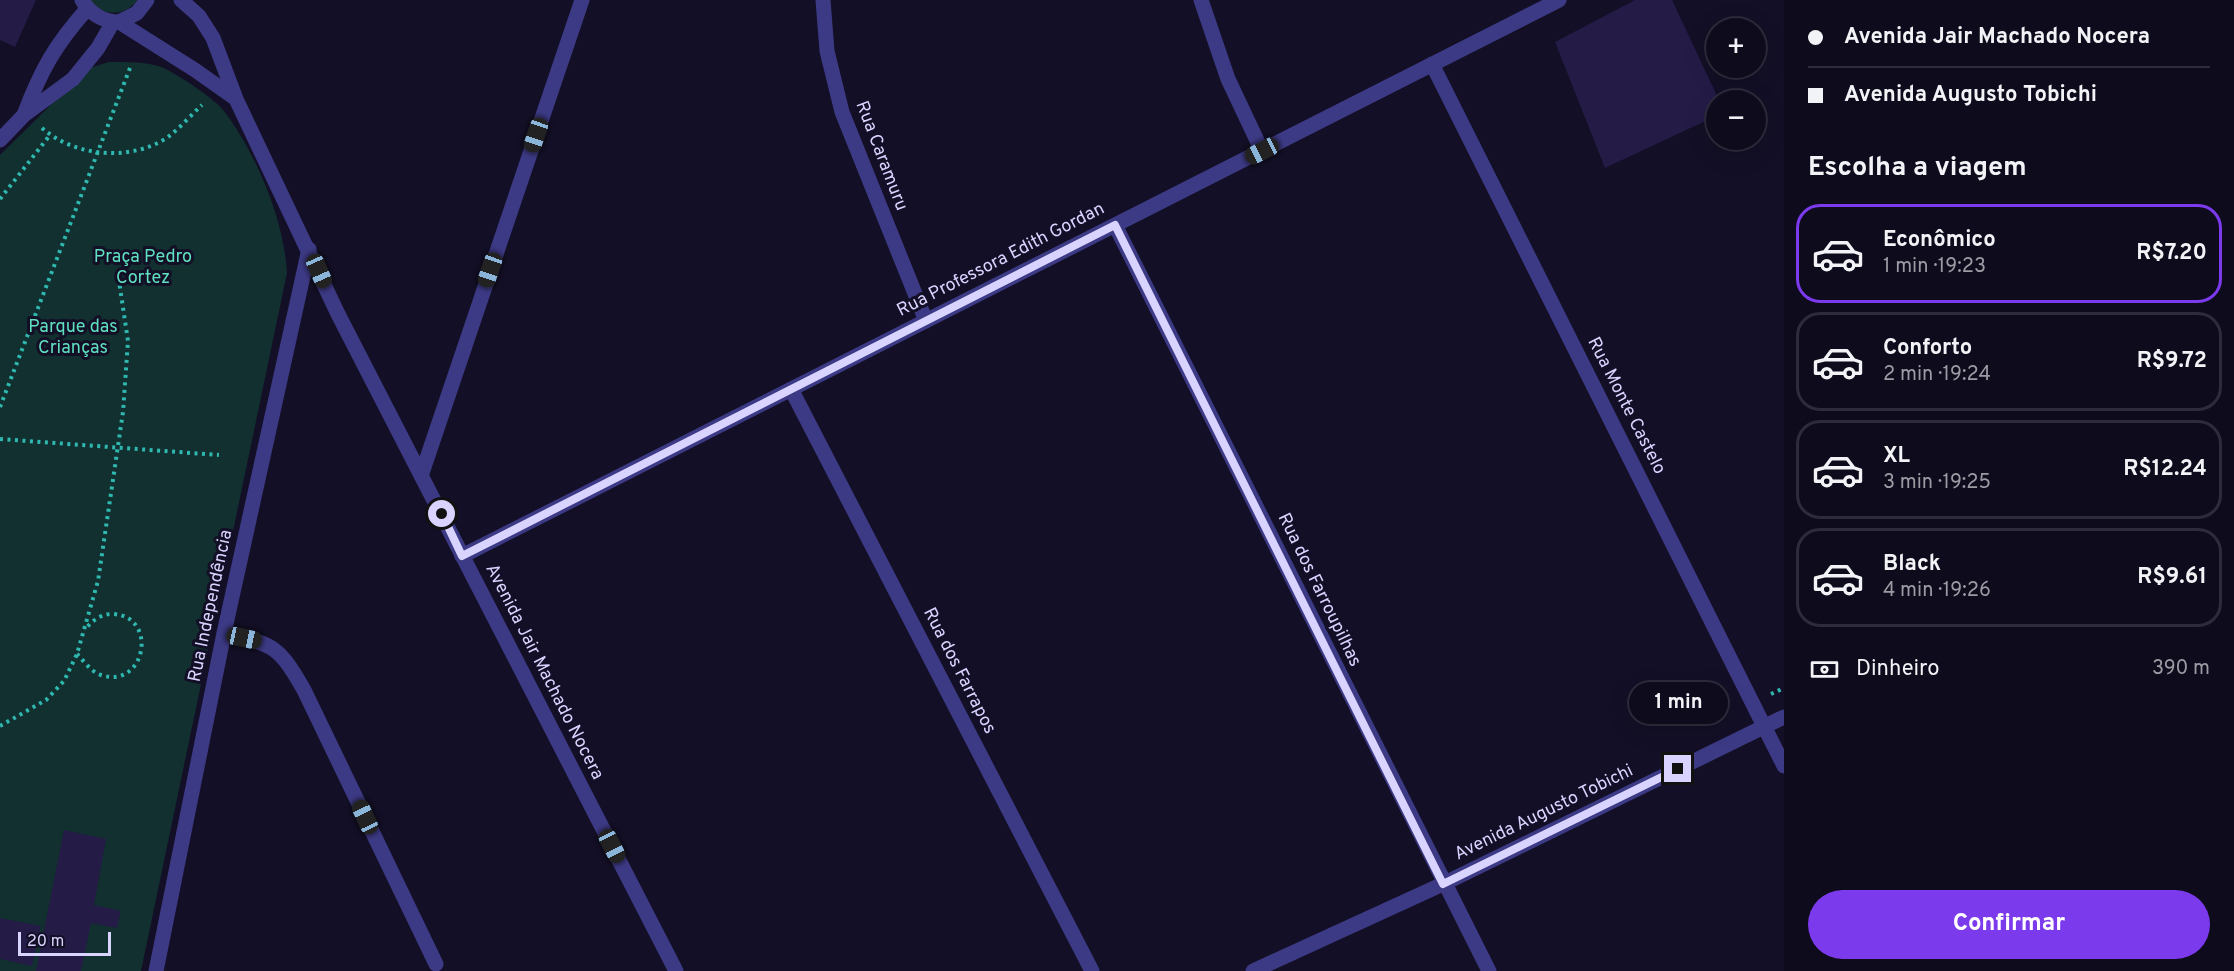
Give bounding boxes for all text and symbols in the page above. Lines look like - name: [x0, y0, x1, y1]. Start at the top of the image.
- map controls: [1706, 18, 1766, 150]
- button: +: [1706, 18, 1766, 78]
- text: Avenida Jair Machado Nocera: [1844, 24, 2150, 51]
- text: Avenida Augusto Tobichi: [1844, 82, 2097, 109]
- button: −: [1706, 90, 1766, 150]
- street label: Rua Caramuru: [850, 98, 912, 214]
- car: [522, 115, 550, 155]
- car: [1242, 135, 1282, 167]
- text: Escolha a viagem: [1808, 151, 2027, 185]
- street label: Rua Professora Edith Gordan: [893, 198, 1109, 322]
- icon: car: [1811, 227, 1865, 281]
- text: Econômico: [1883, 227, 1996, 254]
- text: R$7.20: [2136, 240, 2207, 267]
- park label: Praça Pedro Cortez: [94, 246, 192, 290]
- car: [476, 250, 504, 290]
- car: [303, 251, 335, 291]
- text: 1 min · 19:23: [1883, 254, 1986, 280]
- park label: Parque das Crianças: [28, 316, 118, 360]
- street label: Rua Monte Castelo: [1581, 334, 1671, 478]
- icon: car: [1811, 335, 1865, 389]
- text: Conforto: [1883, 335, 1972, 362]
- text: R$9.72: [2137, 348, 2207, 375]
- text: 2 min · 19:24: [1883, 362, 1991, 388]
- icon: car: [1811, 443, 1865, 497]
- text: XL: [1883, 443, 1910, 470]
- text: R$12.24: [2123, 456, 2207, 483]
- text: 3 min · 19:25: [1883, 470, 1991, 496]
- route start: [428, 500, 455, 527]
- street label: Rua dos Farroupilhas: [1272, 509, 1366, 671]
- street label: Rua Independência: [184, 528, 238, 684]
- icon: car: [1811, 551, 1865, 605]
- text: Black: [1883, 551, 1941, 578]
- street label: Avenida Jair Machado Nocera: [479, 560, 609, 784]
- text: R$9.61: [2137, 564, 2207, 591]
- text: 4 min · 19:26: [1883, 578, 1991, 604]
- street label: Rua dos Farrapos: [917, 604, 1001, 738]
- car: [225, 625, 263, 651]
- icon: cash: [1808, 653, 1841, 686]
- text: Dinheiro: [1856, 656, 1939, 683]
- text: 390 m: [2152, 656, 2210, 682]
- callout: 1 min: [1628, 682, 1728, 724]
- text: 1 min: [1654, 690, 1703, 716]
- route end: [1664, 755, 1691, 782]
- street label: Avenida Augusto Tobichi: [1451, 760, 1637, 866]
- car: [349, 797, 381, 837]
- car: [596, 826, 628, 866]
- button: Confirmar: [1808, 890, 2210, 959]
- scale bar: [18, 929, 111, 956]
- text: 20 m: [27, 932, 64, 952]

